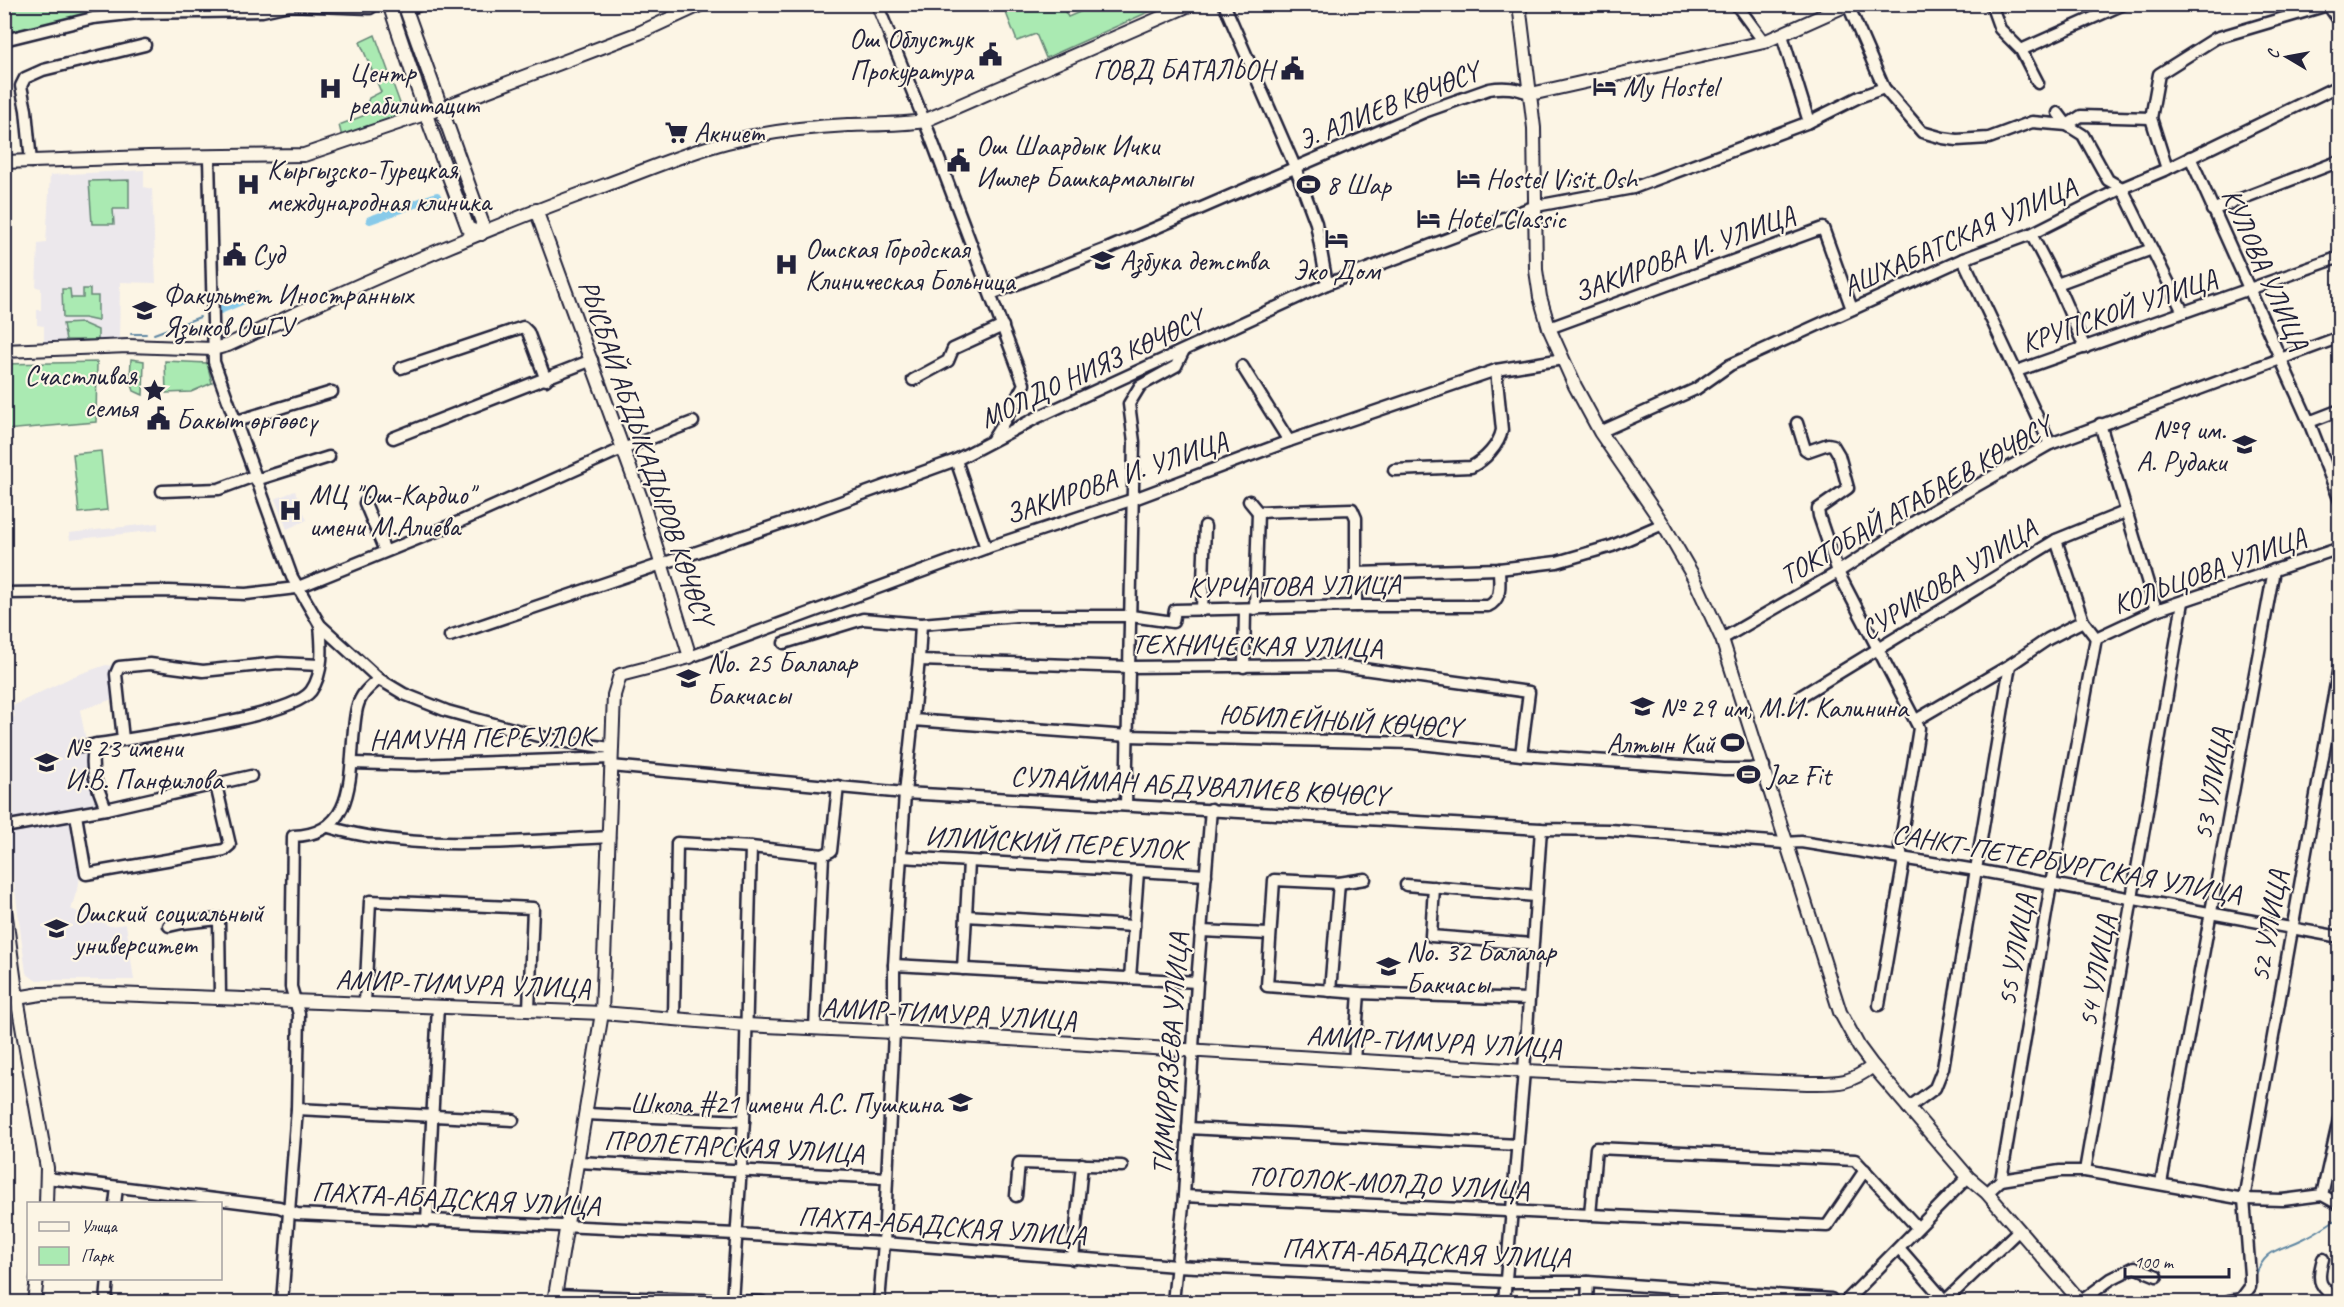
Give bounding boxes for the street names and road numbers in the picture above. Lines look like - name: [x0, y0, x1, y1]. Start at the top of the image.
- street label: Э. АЛИЕВ КӨЧӨСҮ: [1293, 51, 1489, 158]
- street label: АШХАБАТСКАЯ УЛИЦА: [1837, 169, 2082, 304]
- street label: КУЛОВА УЛИЦА: [2214, 183, 2317, 356]
- street label: ЗАКИРОВА И. УЛИЦА: [1569, 197, 1800, 310]
- street label: КРУПСКОЙ УЛИЦА: [2017, 260, 2222, 360]
- street label: РЫСБАЙ АБДЫКАДЫРОВ КӨЧӨСҮ: [571, 275, 724, 635]
- street label: МОЛДО НИЯЗ КӨЧӨСҮ: [974, 299, 1214, 436]
- street label: ТОКТОБАЙ АТАБАЕВ КӨЧӨСҮ: [1773, 405, 2062, 592]
- street label: ЗАКИРОВА И. УЛИЦА: [1000, 423, 1233, 532]
- street label: СУРИКОВА УЛИЦА: [1854, 510, 2045, 648]
- street label: КОЛЬЦОВА УЛИЦА: [2108, 519, 2311, 622]
- street label: КУРЧАТОВА УЛИЦА: [1187, 566, 1403, 605]
- street label: ТЕХНИЧЕСКАЯ УЛИЦА: [1131, 626, 1383, 665]
- street label: ЮБИЛЕЙНЫЙ КӨЧӨСҮ: [1218, 697, 1468, 745]
- street label: НАМУНА ПЕРЕУЛОК: [369, 718, 599, 757]
- street label: 53 УЛИЦА: [2184, 725, 2239, 843]
- street label: СУЛАЙМАН АБДУВАЛИЕВ КӨЧӨСҮ: [1010, 758, 1394, 813]
- street label: САНКТ-ПЕТЕРБУРГСКАЯ УЛИЦА: [1890, 816, 2245, 912]
- street label: ИЛИЙСКИЙ ПЕРЕУЛОК: [924, 818, 1192, 867]
- street label: 52 УЛИЦА: [2241, 867, 2296, 985]
- street label: 55 УЛИЦА: [1988, 891, 2043, 1009]
- street label: 54 УЛИЦА: [2069, 912, 2124, 1030]
- street label: ТИМИРЯЗЕВА УЛИЦА: [1144, 931, 1195, 1176]
- street label: АМИР-ТИМУРА УЛИЦА: [335, 962, 592, 1005]
- street label: АМИР-ТИМУРА УЛИЦА: [821, 989, 1078, 1038]
- street label: АМИР-ТИМУРА УЛИЦА: [1306, 1017, 1563, 1066]
- street label: ПРОЛЕТАРСКАЯ УЛИЦА: [603, 1122, 866, 1171]
- street label: ТОГОЛОК-МОЛДО УЛИЦА: [1246, 1158, 1531, 1207]
- street label: ПАХТА-АБАДСКАЯ УЛИЦА: [311, 1173, 603, 1224]
- street label: ПАХТА-АБАДСКАЯ УЛИЦА: [797, 1198, 1089, 1253]
- street label: ПАХТА-АБАДСКАЯ УЛИЦА: [1281, 1230, 1573, 1275]

